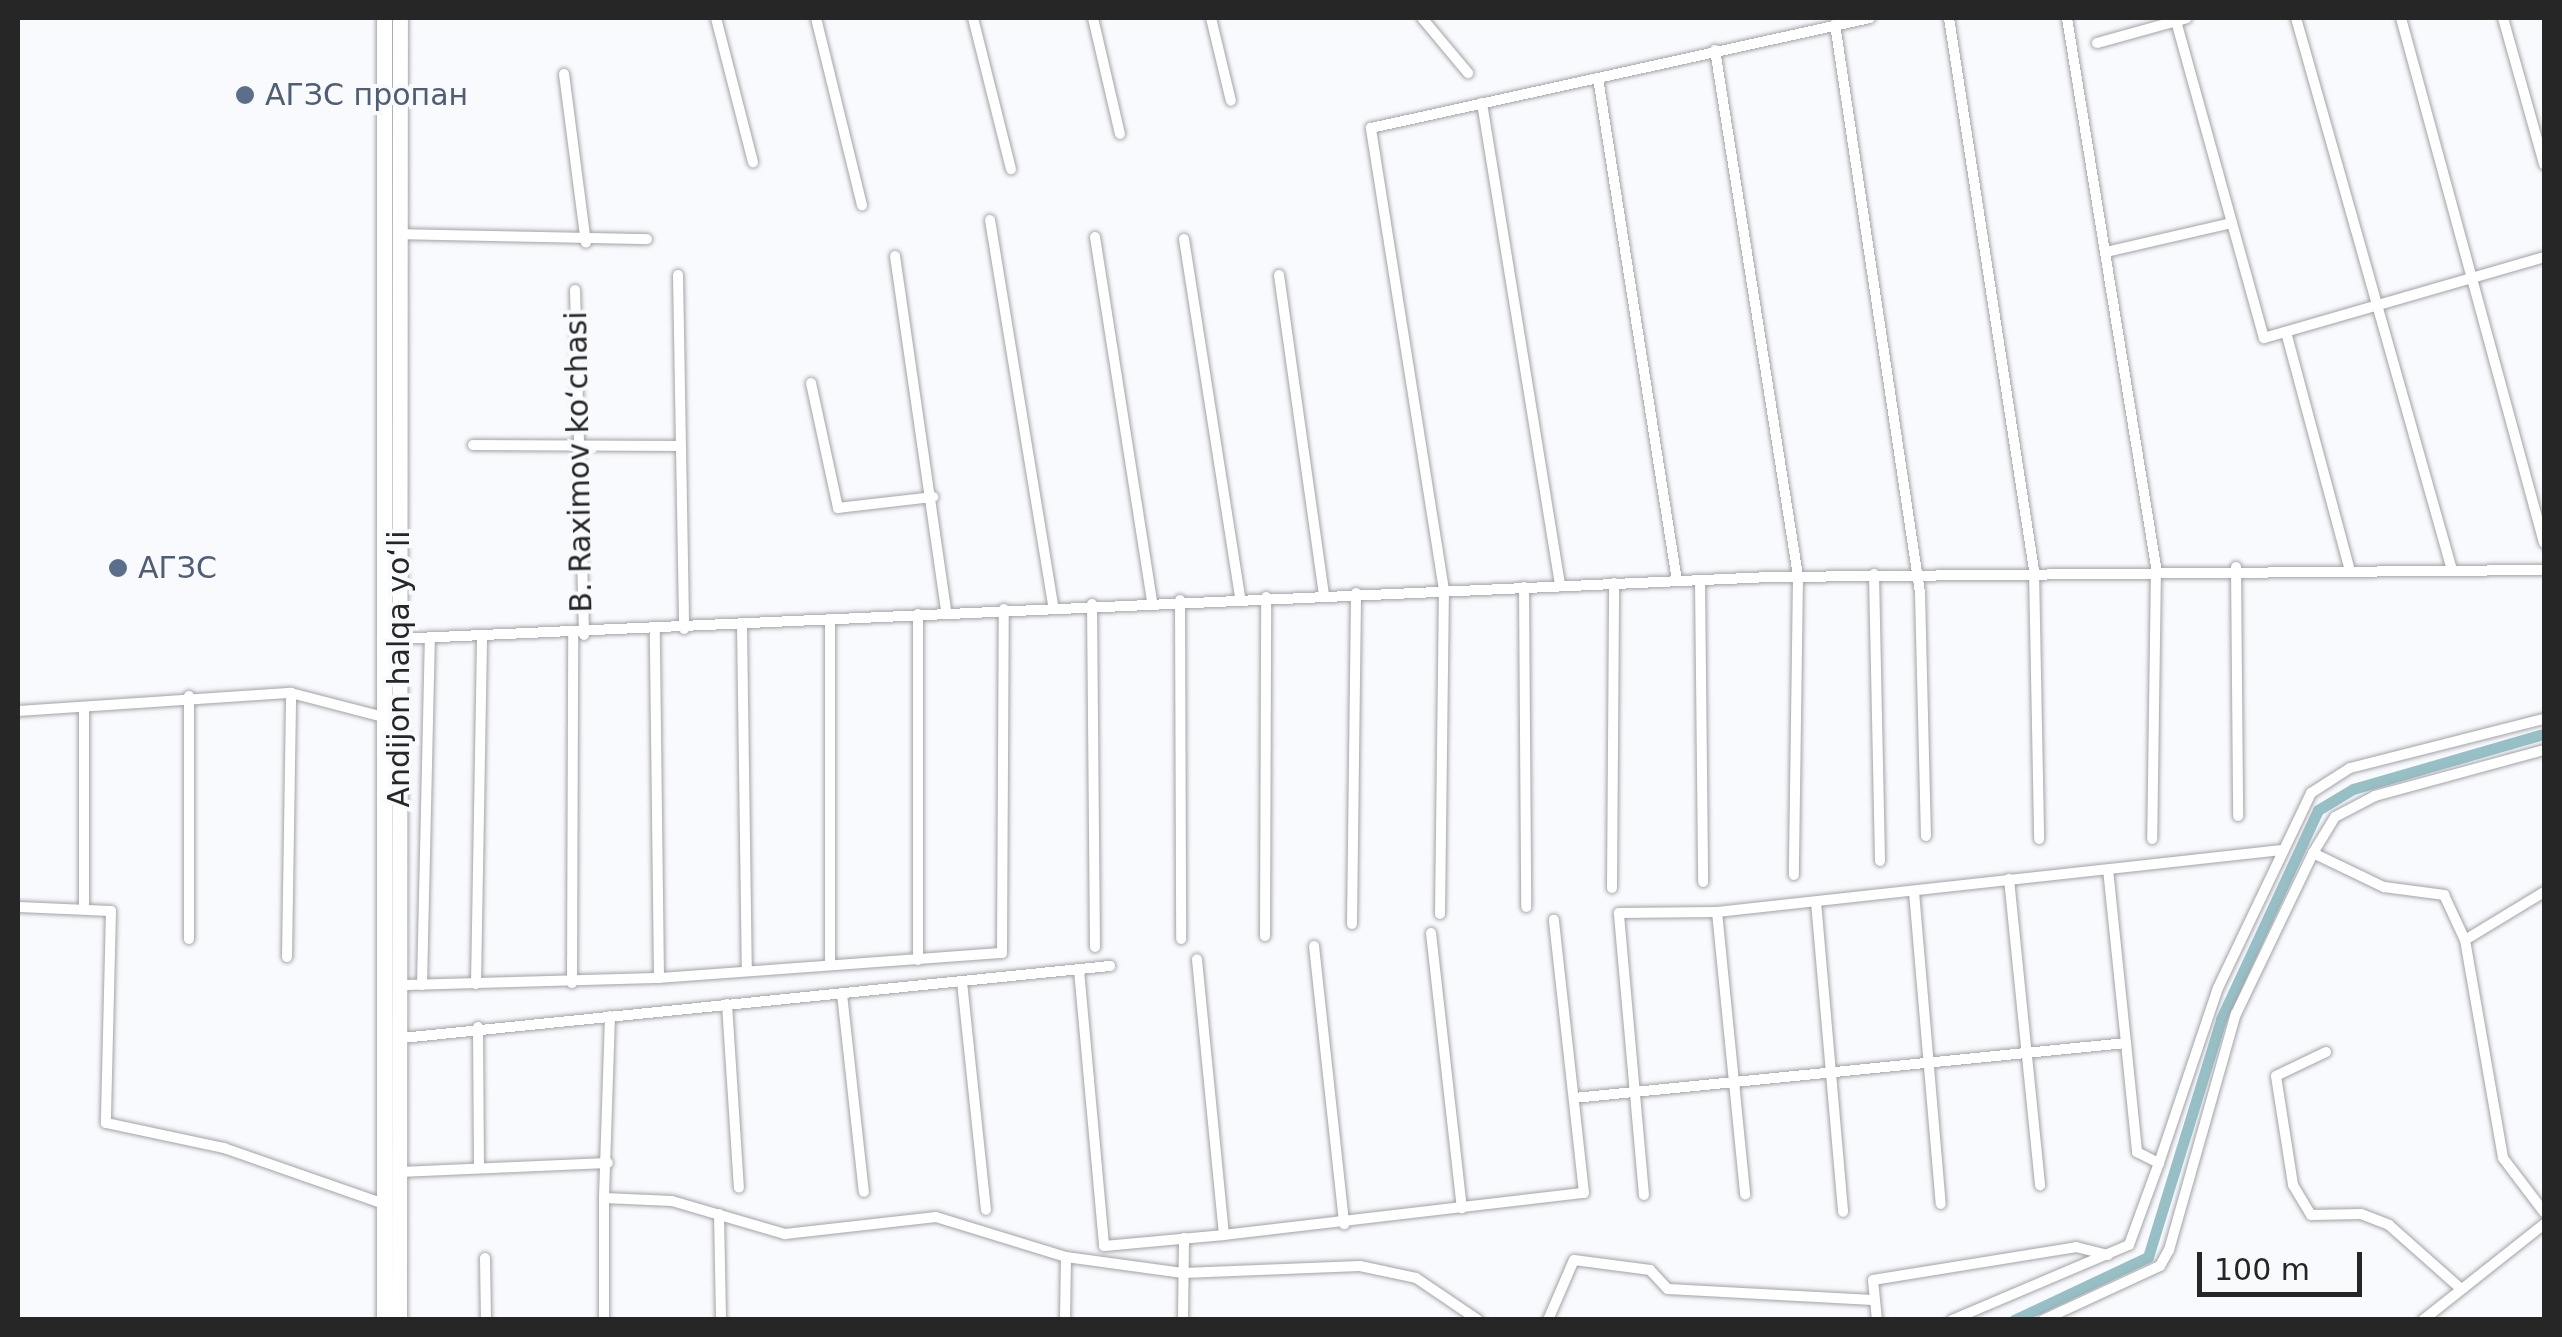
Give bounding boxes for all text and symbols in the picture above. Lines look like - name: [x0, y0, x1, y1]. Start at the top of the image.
- place label: АГЗС пропан: [265, 77, 468, 113]
- marker: АГЗС пропан: [234, 84, 256, 106]
- street label: B. Raximov koʻchasi: [558, 311, 600, 613]
- street label: Andijon halqa yo‘li: [381, 530, 417, 808]
- place label: АГЗС: [138, 550, 217, 586]
- marker: АГЗС: [107, 557, 129, 579]
- scale bar: [2202, 1232, 2367, 1294]
- text: 100 m: [2214, 1252, 2310, 1287]

